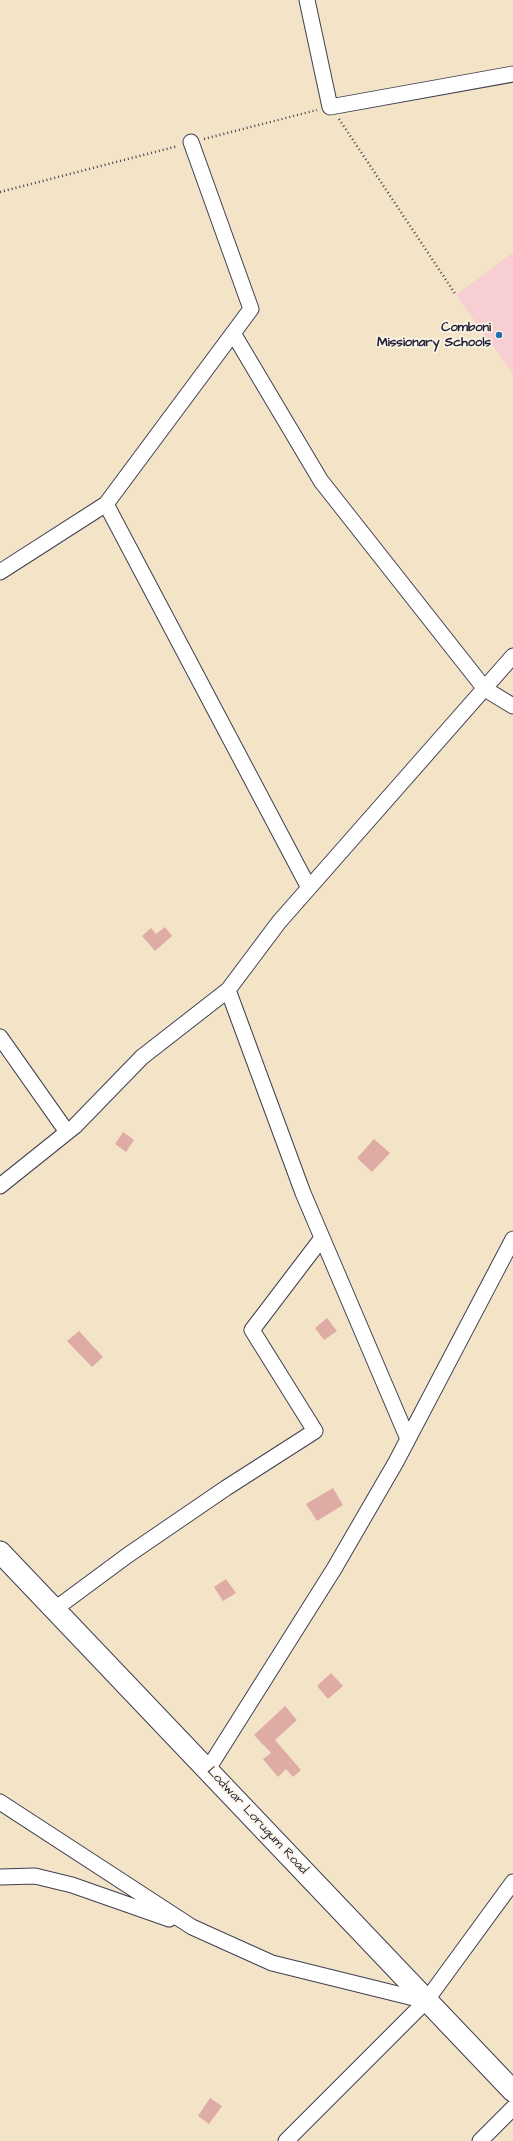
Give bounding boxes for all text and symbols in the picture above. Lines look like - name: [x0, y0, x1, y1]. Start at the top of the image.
- place label: Comboni Missionary Schools: [377, 320, 491, 351]
- marker: Comboni Missionary Schools: [494, 330, 504, 340]
- street label: Lodwar Lorugum Road: [203, 1764, 311, 1878]

